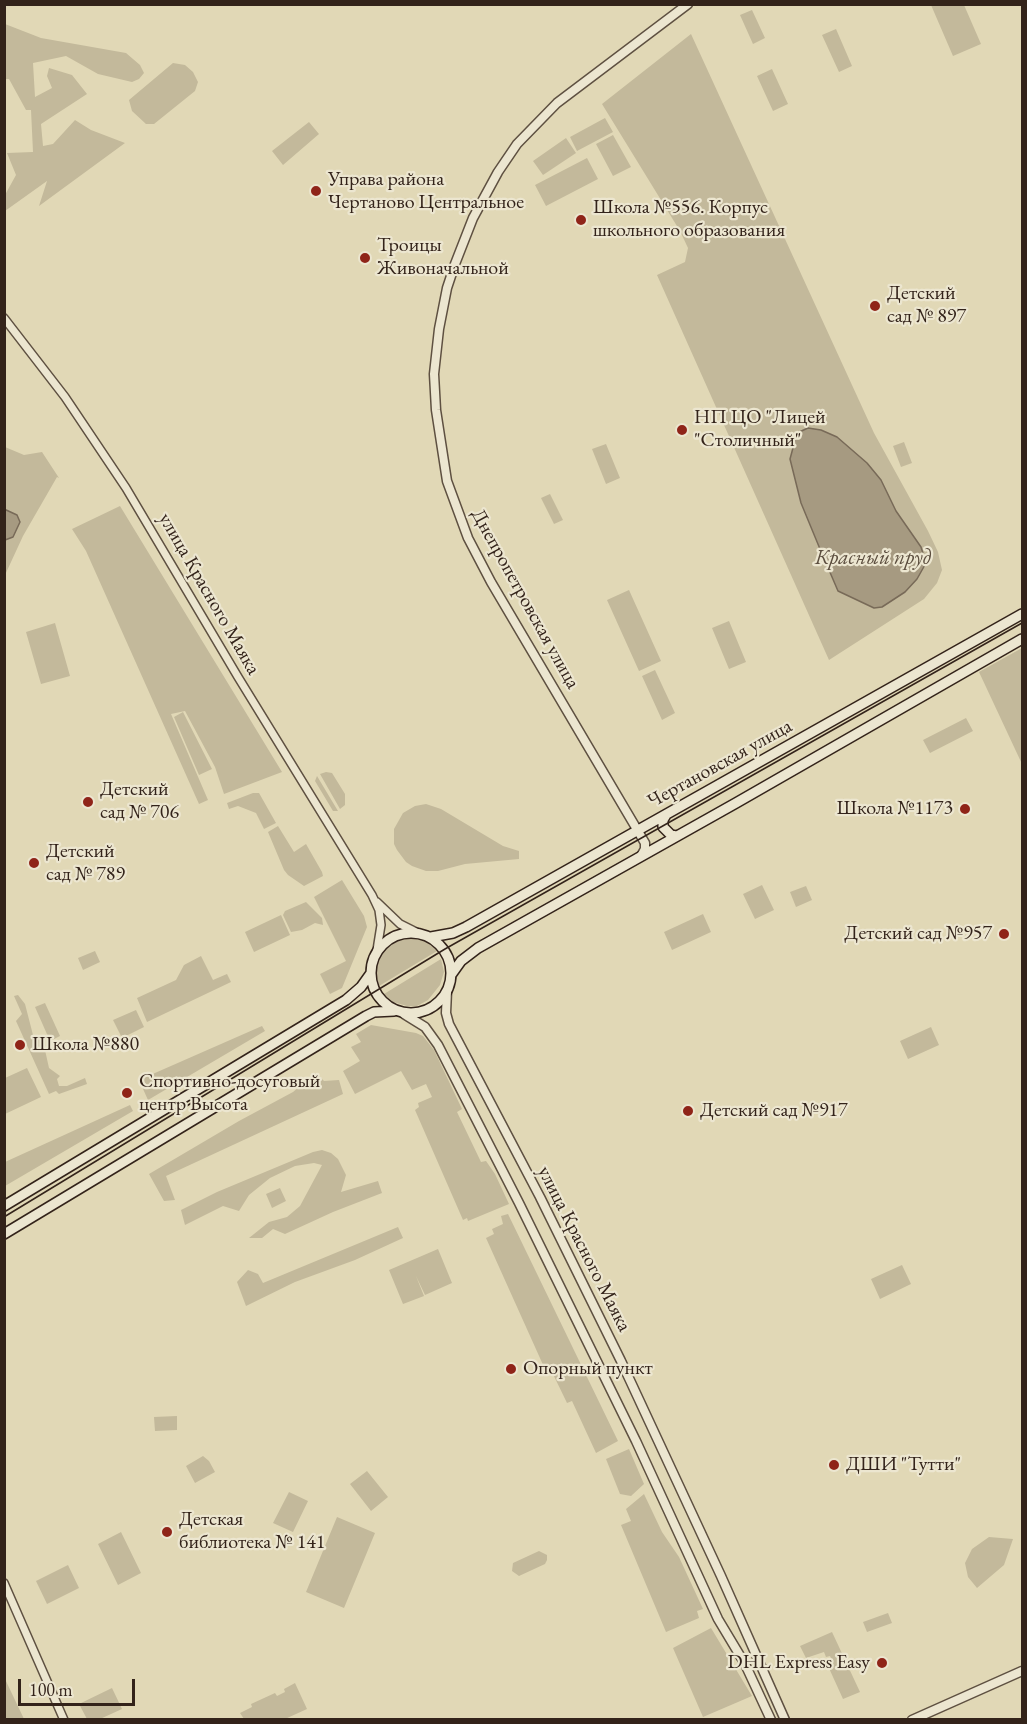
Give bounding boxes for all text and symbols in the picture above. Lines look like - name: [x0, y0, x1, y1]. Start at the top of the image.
- place label: Управа района Чертаново Центральное: [328, 168, 524, 215]
- marker: Управа района Чертаново Центральное: [309, 184, 323, 198]
- place label: Школа №556. Корпус школьного образования: [593, 196, 785, 243]
- marker: Школа №556. Корпус школьного образования: [574, 213, 588, 227]
- place label: Троицы Живоначальной: [377, 234, 509, 281]
- marker: Троицы Живоначальной: [358, 251, 372, 265]
- place label: Детский сад № 897: [887, 282, 966, 329]
- marker: Детский сад № 897: [868, 299, 882, 313]
- place label: НП ЦО "Лицей "Столичный": [694, 406, 826, 453]
- marker: НП ЦО "Лицей "Столичный": [675, 423, 689, 437]
- street label: Днепропетровская улица: [465, 505, 585, 693]
- street label: улица Красного Маяка: [153, 509, 265, 679]
- water label: Красный пруд: [815, 545, 931, 571]
- street label: Чертановская улица: [644, 714, 796, 814]
- place label: Детский сад № 706: [100, 778, 179, 825]
- marker: Детский сад № 706: [81, 795, 95, 809]
- place label: Школа №1173: [836, 797, 953, 821]
- marker: Школа №1173: [958, 802, 972, 816]
- place label: Детский сад № 789: [46, 840, 125, 887]
- marker: Детский сад № 789: [27, 856, 41, 870]
- place label: Детский сад №957: [844, 922, 992, 946]
- marker: Детский сад №957: [997, 927, 1011, 941]
- place label: Школа №880: [32, 1033, 139, 1057]
- marker: Школа №880: [13, 1038, 27, 1052]
- place label: Спортивно-досуговый центр Высота: [139, 1070, 320, 1117]
- marker: Спортивно-досуговый центр Высота: [120, 1086, 134, 1100]
- place label: Детский сад №917: [700, 1099, 848, 1123]
- marker: Детский сад №917: [681, 1104, 695, 1118]
- street label: улица Красного Маяка: [532, 1162, 636, 1336]
- place label: Опорный пункт: [523, 1357, 653, 1381]
- marker: Опорный пункт: [504, 1362, 518, 1376]
- place label: ДШИ "Тутти": [846, 1453, 961, 1477]
- marker: ДШИ "Тутти": [827, 1458, 841, 1472]
- place label: Детская библиотека № 141: [179, 1508, 325, 1555]
- marker: Детская библиотека № 141: [160, 1525, 174, 1539]
- place label: DHL Express Easy: [728, 1651, 870, 1675]
- marker: DHL Express Easy: [875, 1656, 889, 1670]
- scale bar: [21, 1667, 138, 1705]
- text: 100 m: [29, 1678, 73, 1701]

